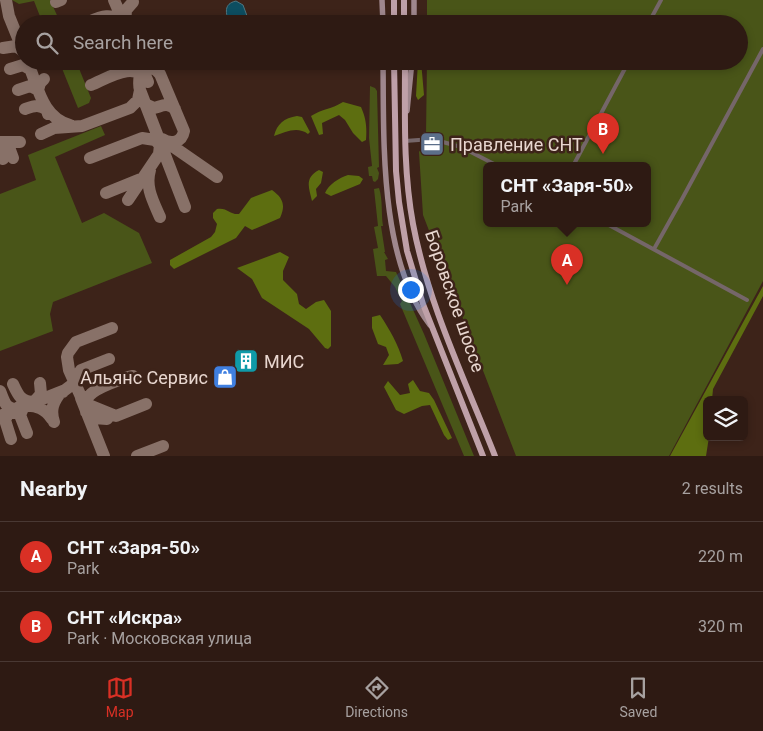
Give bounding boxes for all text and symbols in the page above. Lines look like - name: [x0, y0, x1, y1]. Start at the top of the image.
- search box: [15, 15, 748, 70]
- icon: search: [33, 29, 61, 57]
- text: Search here: [73, 31, 173, 54]
- pin: B: [587, 113, 619, 154]
- office icon: Правление СНТ: [419, 131, 445, 157]
- place label: Правление СНТ: [450, 134, 583, 155]
- popup: [483, 162, 651, 227]
- text: СНТ «Заря-50»: [500, 174, 634, 197]
- text: Park: [500, 197, 533, 216]
- street label: Боровское шоссе: [421, 227, 489, 375]
- pin: A: [551, 244, 583, 285]
- your location: [398, 277, 424, 303]
- building icon: МИС: [233, 348, 259, 374]
- place label: МИС: [264, 351, 304, 372]
- shop icon: Альянс Сервис: [212, 364, 238, 390]
- place label: Альянс Сервис: [80, 367, 208, 388]
- map controls: [703, 396, 748, 441]
- button: layers: [703, 396, 748, 441]
- text: Nearby: [20, 477, 87, 501]
- text: 2 results: [682, 479, 743, 498]
- text: СНТ «Заря-50»: [67, 536, 200, 559]
- text: A: [31, 547, 41, 566]
- text: 220 m: [698, 547, 743, 566]
- text: Park: [67, 559, 99, 578]
- text: СНТ «Искра»: [67, 606, 182, 629]
- text: B: [31, 617, 41, 636]
- text: 320 m: [698, 617, 743, 636]
- text: Park · Московская улица: [67, 629, 252, 648]
- tab: Map: [106, 674, 134, 720]
- tab: Directions: [345, 674, 408, 720]
- tab: Saved: [619, 674, 657, 720]

